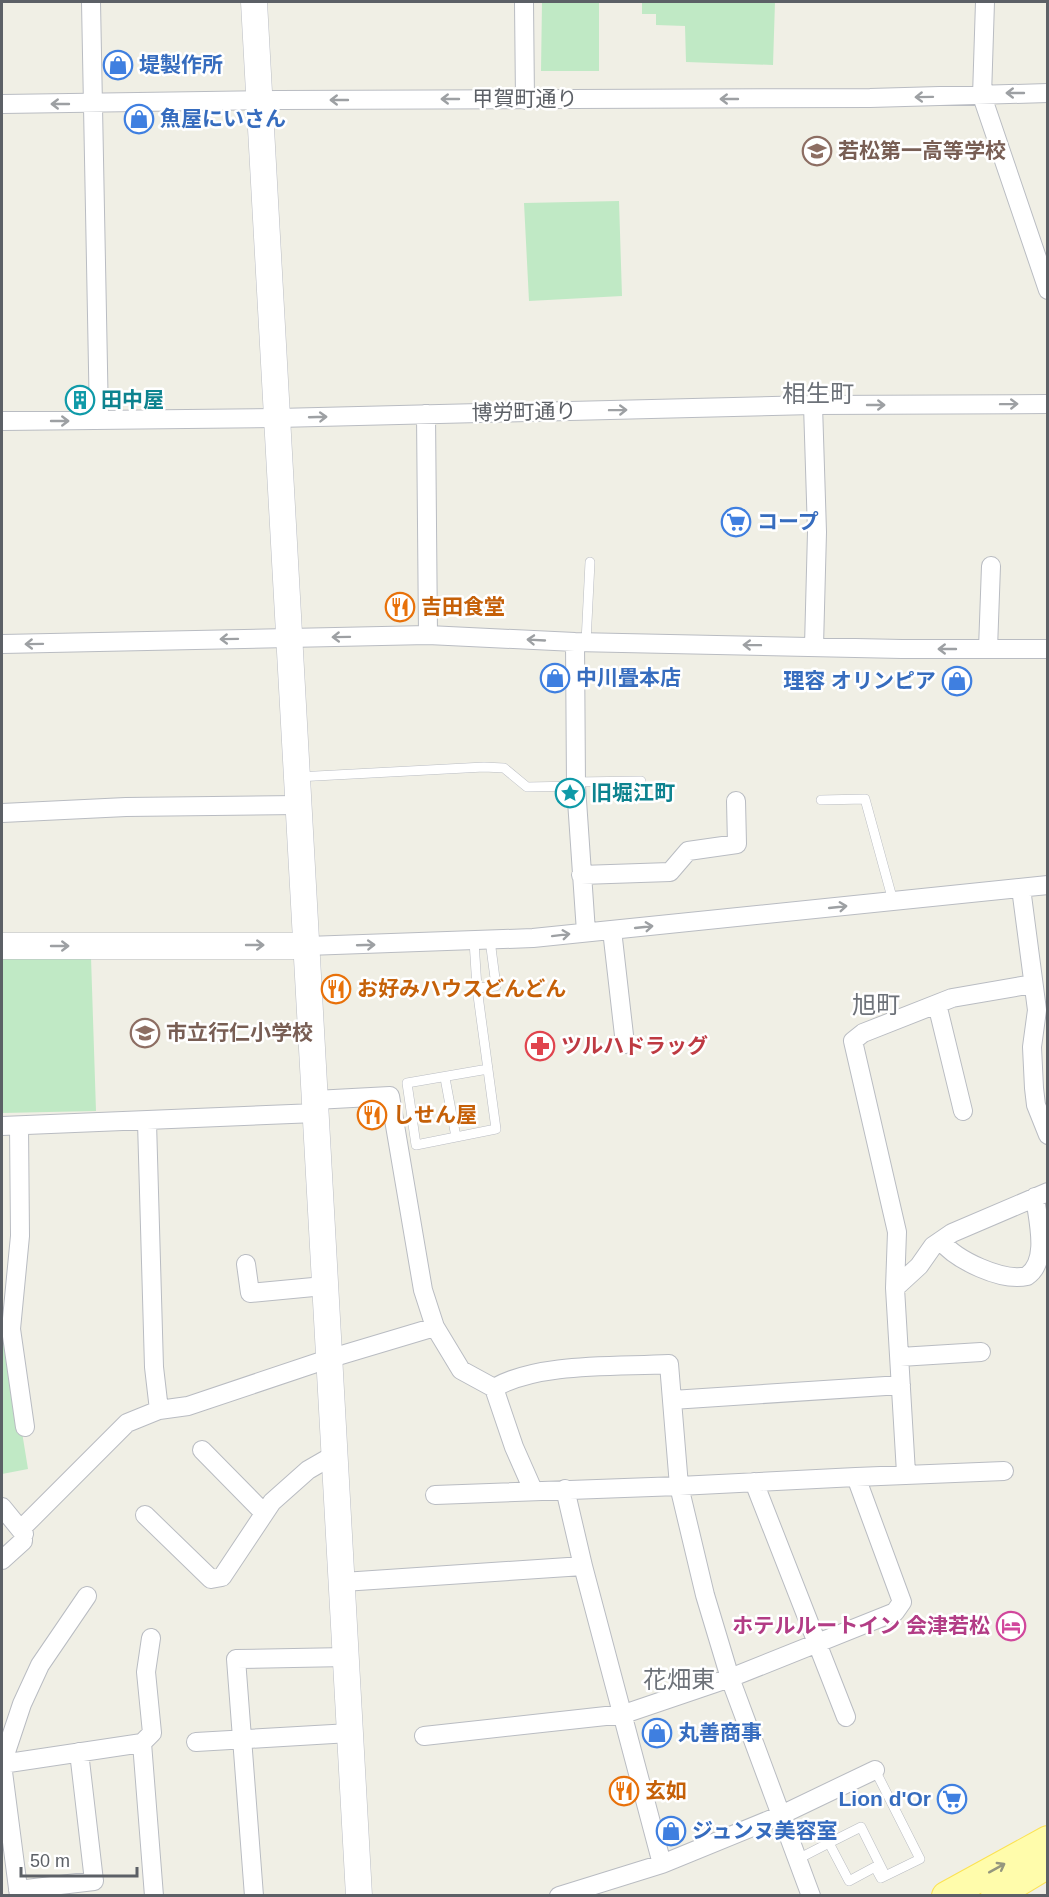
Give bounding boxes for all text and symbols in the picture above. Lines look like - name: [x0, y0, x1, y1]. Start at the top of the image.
- shop icon: 堤製作所: [102, 49, 134, 81]
- place label: 堤製作所: [139, 53, 223, 76]
- street label: 甲賀町通り: [473, 87, 578, 110]
- one-way arrow: [1005, 87, 1025, 99]
- one-way arrow: [914, 91, 934, 103]
- one-way arrow: [440, 93, 460, 105]
- one-way arrow: [719, 93, 739, 105]
- one-way arrow: [330, 94, 350, 106]
- one-way arrow: [51, 98, 71, 110]
- shop icon: 魚屋にいさん: [123, 103, 155, 135]
- place label: 魚屋にいさん: [160, 107, 286, 130]
- school or university icon: 若松第一高等学校: [801, 135, 833, 167]
- place label: 若松第一高等学校: [838, 139, 1006, 162]
- district label: 相生町: [782, 380, 854, 407]
- building icon: 田中屋: [64, 384, 96, 416]
- place label: 田中屋: [101, 388, 164, 411]
- one-way arrow: [999, 398, 1019, 410]
- street label: 博労町通り: [471, 399, 577, 424]
- one-way arrow: [865, 399, 885, 411]
- one-way arrow: [607, 404, 627, 415]
- one-way arrow: [307, 411, 327, 423]
- one-way arrow: [49, 415, 69, 427]
- supermarket icon: コープ: [720, 506, 752, 538]
- place label: コープ: [757, 510, 819, 533]
- restaurant icon: 吉田食堂: [384, 591, 416, 623]
- place label: 吉田食堂: [421, 595, 505, 618]
- one-way arrow: [332, 631, 352, 643]
- one-way arrow: [219, 633, 239, 645]
- one-way arrow: [527, 635, 547, 646]
- one-way arrow: [25, 638, 45, 649]
- one-way arrow: [743, 639, 763, 651]
- one-way arrow: [938, 643, 958, 655]
- shop icon: 中川畳本店: [539, 662, 571, 694]
- shop icon: 理容 オリンピア: [941, 665, 973, 697]
- place label: 中川畳本店: [576, 666, 681, 689]
- place label: 理容 オリンピア: [783, 669, 936, 692]
- place icon: 旧堀江町: [554, 777, 586, 809]
- place label: 旧堀江町: [591, 781, 675, 804]
- one-way arrow: [827, 901, 847, 912]
- one-way arrow: [633, 921, 653, 932]
- one-way arrow: [550, 929, 570, 940]
- one-way arrow: [244, 939, 264, 951]
- one-way arrow: [49, 940, 69, 952]
- one-way arrow: [355, 940, 375, 951]
- restaurant icon: お好みハウスどんどん: [320, 973, 352, 1005]
- place label: お好みハウスどんどん: [357, 977, 566, 1000]
- district label: 旭町: [852, 991, 900, 1018]
- school or university icon: 市立行仁小学校: [129, 1017, 161, 1049]
- place label: 市立行仁小学校: [166, 1021, 313, 1044]
- pharmacy icon: ツルハドラッグ: [524, 1030, 556, 1062]
- place label: ツルハドラッグ: [561, 1034, 708, 1057]
- restaurant icon: しせん屋: [356, 1099, 388, 1131]
- place label: しせん屋: [393, 1103, 477, 1126]
- hotel icon: ホテルルートイン 会津若松: [995, 1610, 1027, 1642]
- place label: ホテルルートイン 会津若松: [732, 1614, 990, 1637]
- district label: 花畑東: [643, 1666, 715, 1693]
- shop icon: 丸善商事: [641, 1717, 673, 1749]
- place label: 丸善商事: [678, 1721, 762, 1744]
- restaurant icon: 玄如: [608, 1775, 640, 1807]
- place label: 玄如: [645, 1779, 687, 1802]
- supermarket icon: Lion d'Or: [936, 1783, 968, 1815]
- place label: Lion d'Or: [839, 1787, 931, 1810]
- shop icon: ジュンヌ美容室: [655, 1815, 687, 1847]
- place label: ジュンヌ美容室: [692, 1819, 838, 1842]
- scale bar: [21, 1840, 136, 1878]
- text: 50 m: [30, 1851, 70, 1871]
- one-way arrow: [988, 1862, 1005, 1874]

